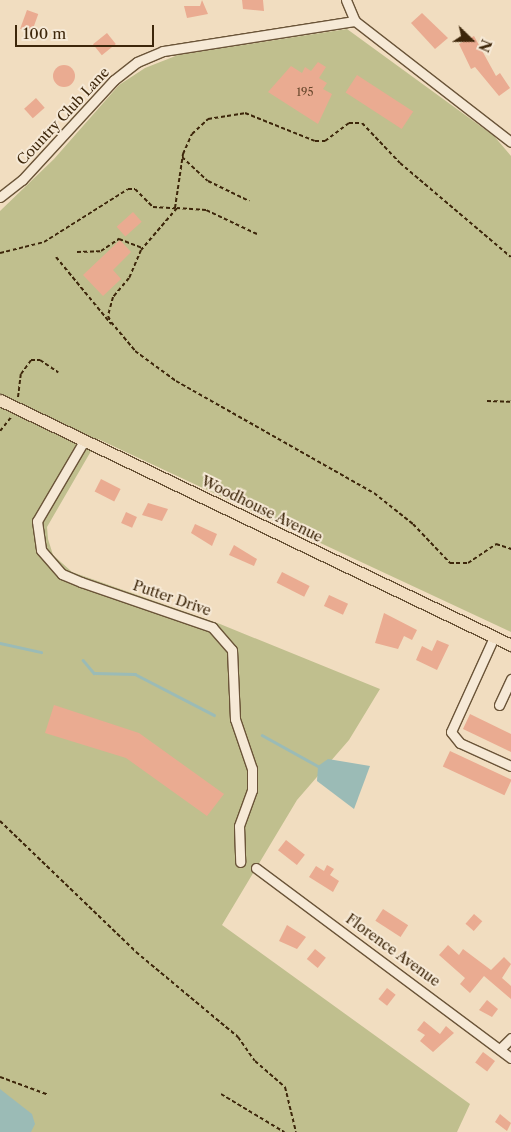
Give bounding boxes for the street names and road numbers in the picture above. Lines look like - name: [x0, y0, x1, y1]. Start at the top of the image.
- street label: Country Club Lane: [13, 63, 113, 169]
- street label: Woodhouse Avenue: [198, 472, 326, 546]
- street label: Putter Drive: [131, 577, 213, 619]
- street label: Florence Avenue: [342, 910, 444, 990]

